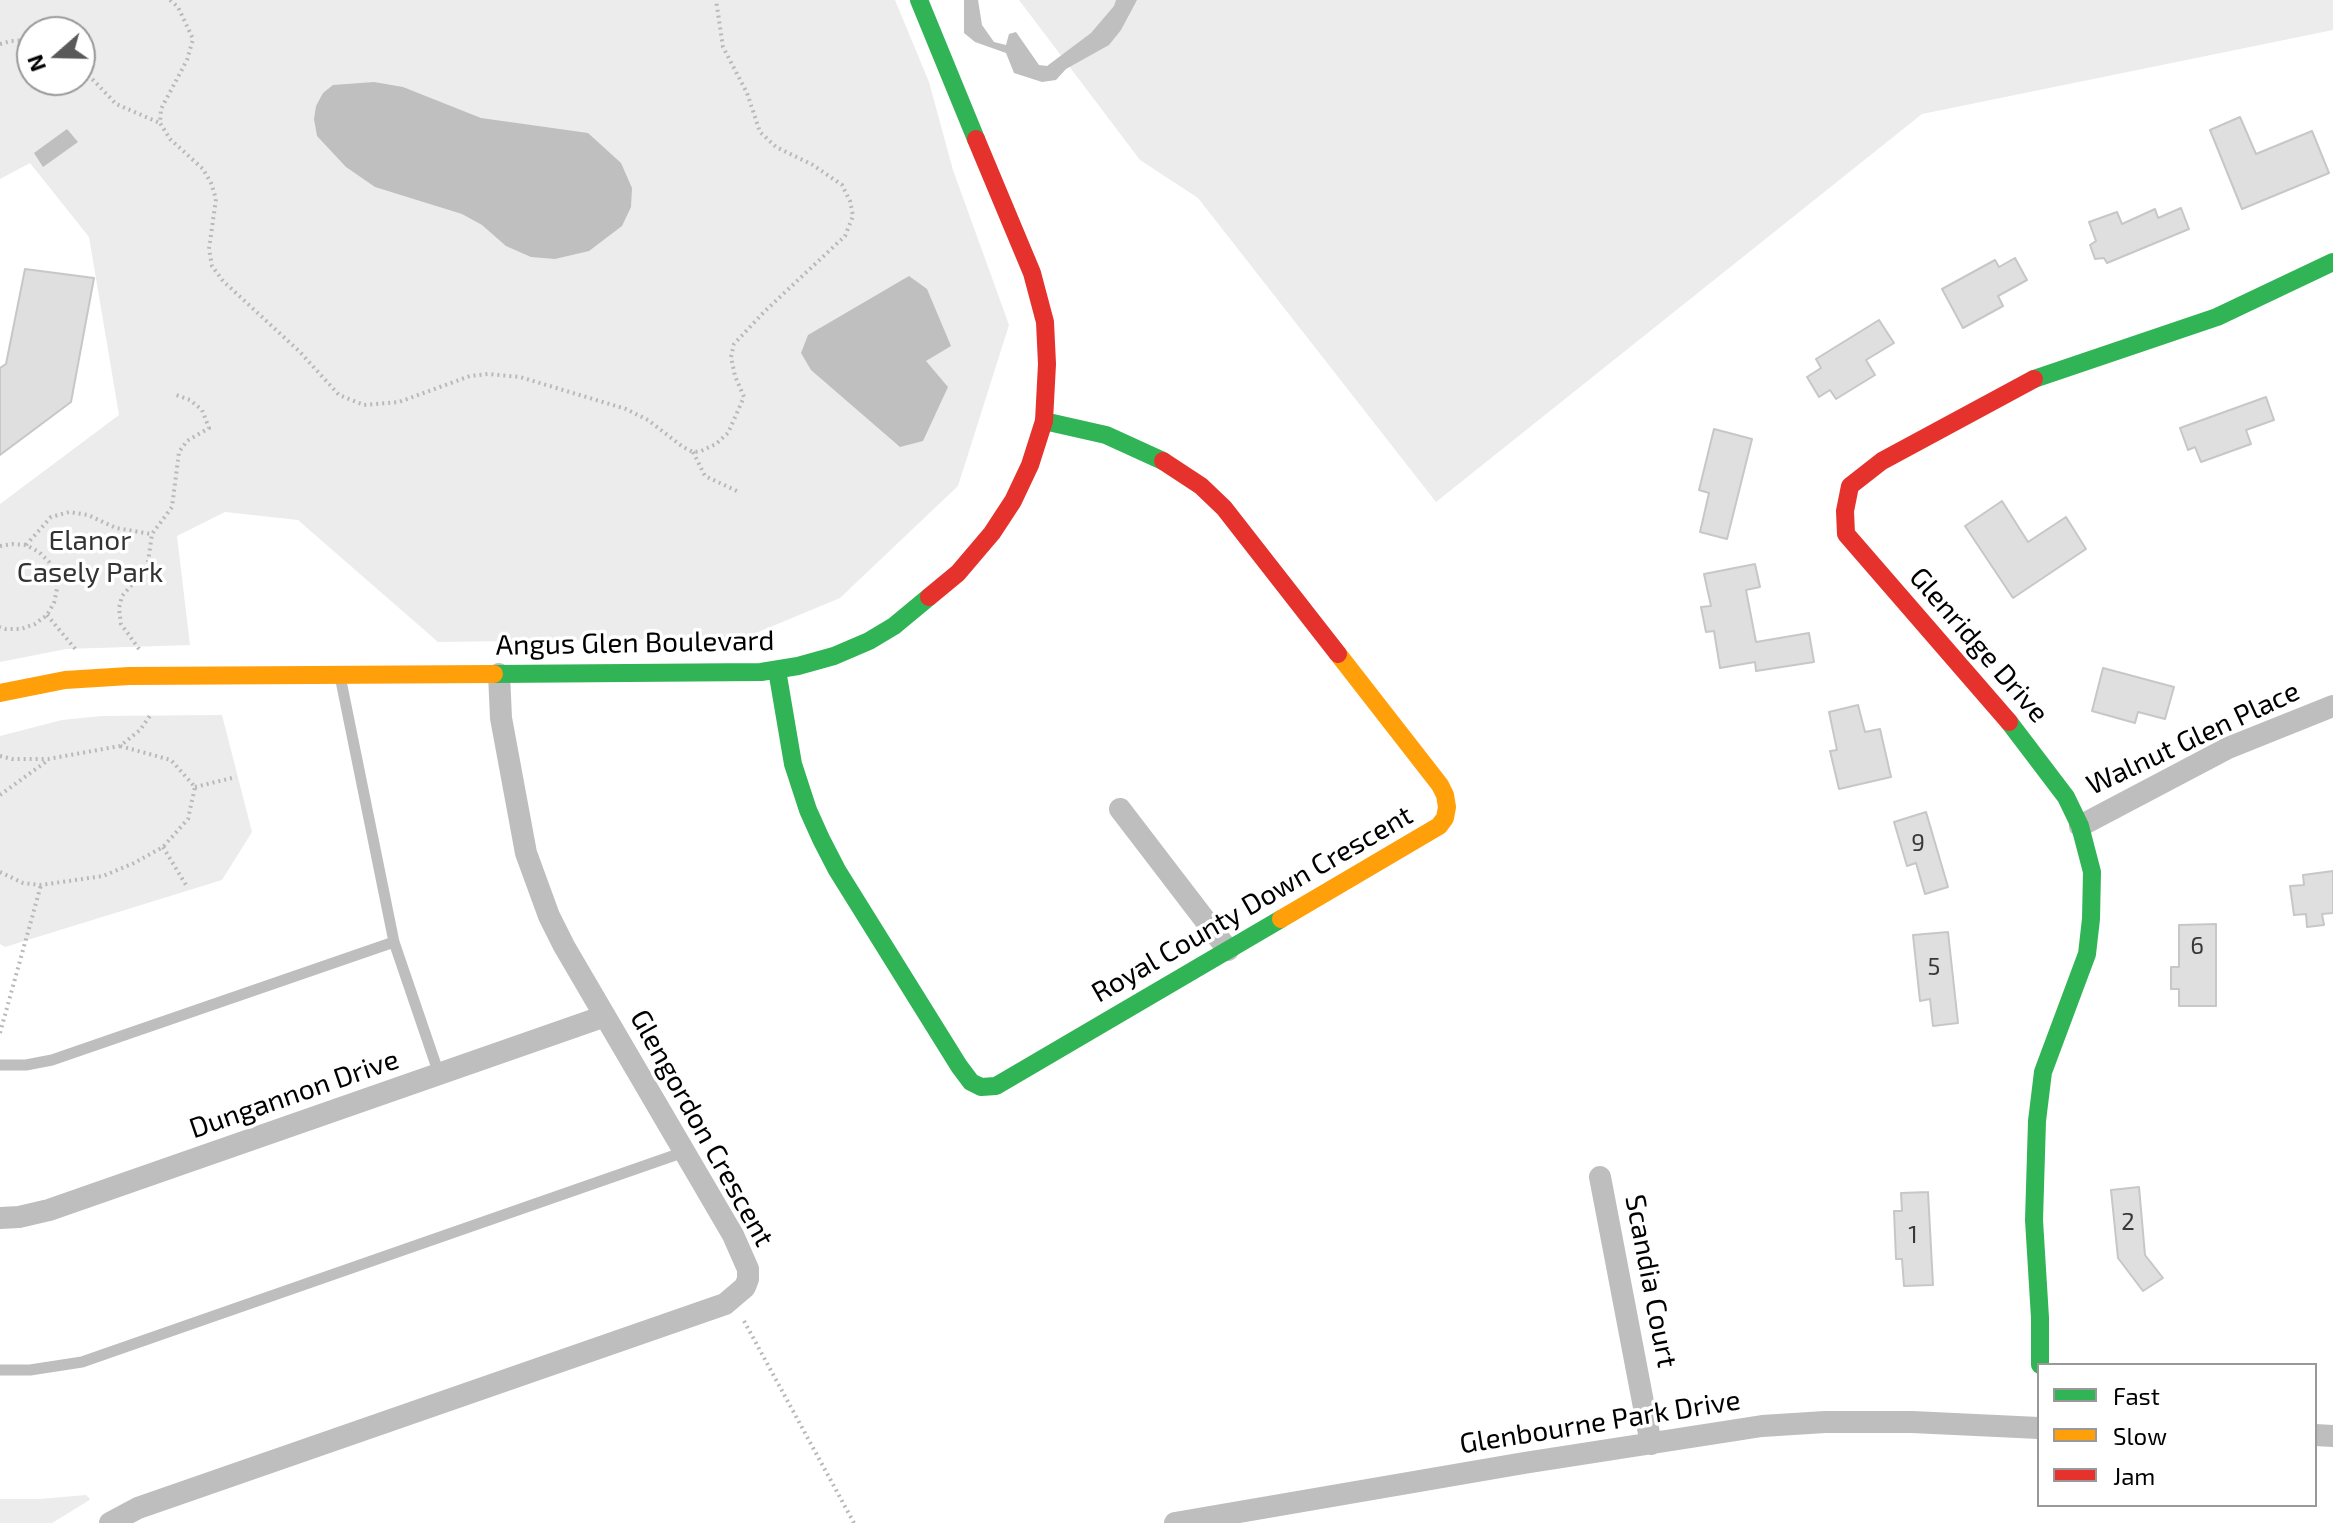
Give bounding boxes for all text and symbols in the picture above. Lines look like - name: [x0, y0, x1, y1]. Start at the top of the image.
- north arrow: [16, 16, 96, 96]
- text: N: [20, 52, 50, 75]
- park label: Elanor Casely Park: [17, 524, 163, 590]
- street label: Glenridge Drive: [1902, 561, 2056, 729]
- street label: Angus Glen Boulevard: [495, 624, 775, 662]
- street label: Walnut Glen Place: [2081, 674, 2305, 802]
- street label: Royal County Down Crescent: [1086, 798, 1418, 1010]
- house number: 9: [1911, 829, 1925, 857]
- house number: 6: [2190, 932, 2204, 960]
- house number: 5: [1928, 953, 1940, 981]
- street label: Glengordon Crescent: [623, 1004, 781, 1252]
- street label: Dungannon Drive: [185, 1042, 403, 1146]
- street label: Scandia Court: [1618, 1192, 1684, 1370]
- house number: 2: [2121, 1208, 2135, 1236]
- house number: 1: [1908, 1221, 1918, 1249]
- legend: [2037, 1363, 2317, 1507]
- text: Fast: [2113, 1381, 2160, 1410]
- street label: Glenbourne Park Drive: [1457, 1383, 1743, 1461]
- text: Slow: [2113, 1421, 2167, 1450]
- text: Jam: [2113, 1461, 2155, 1490]

